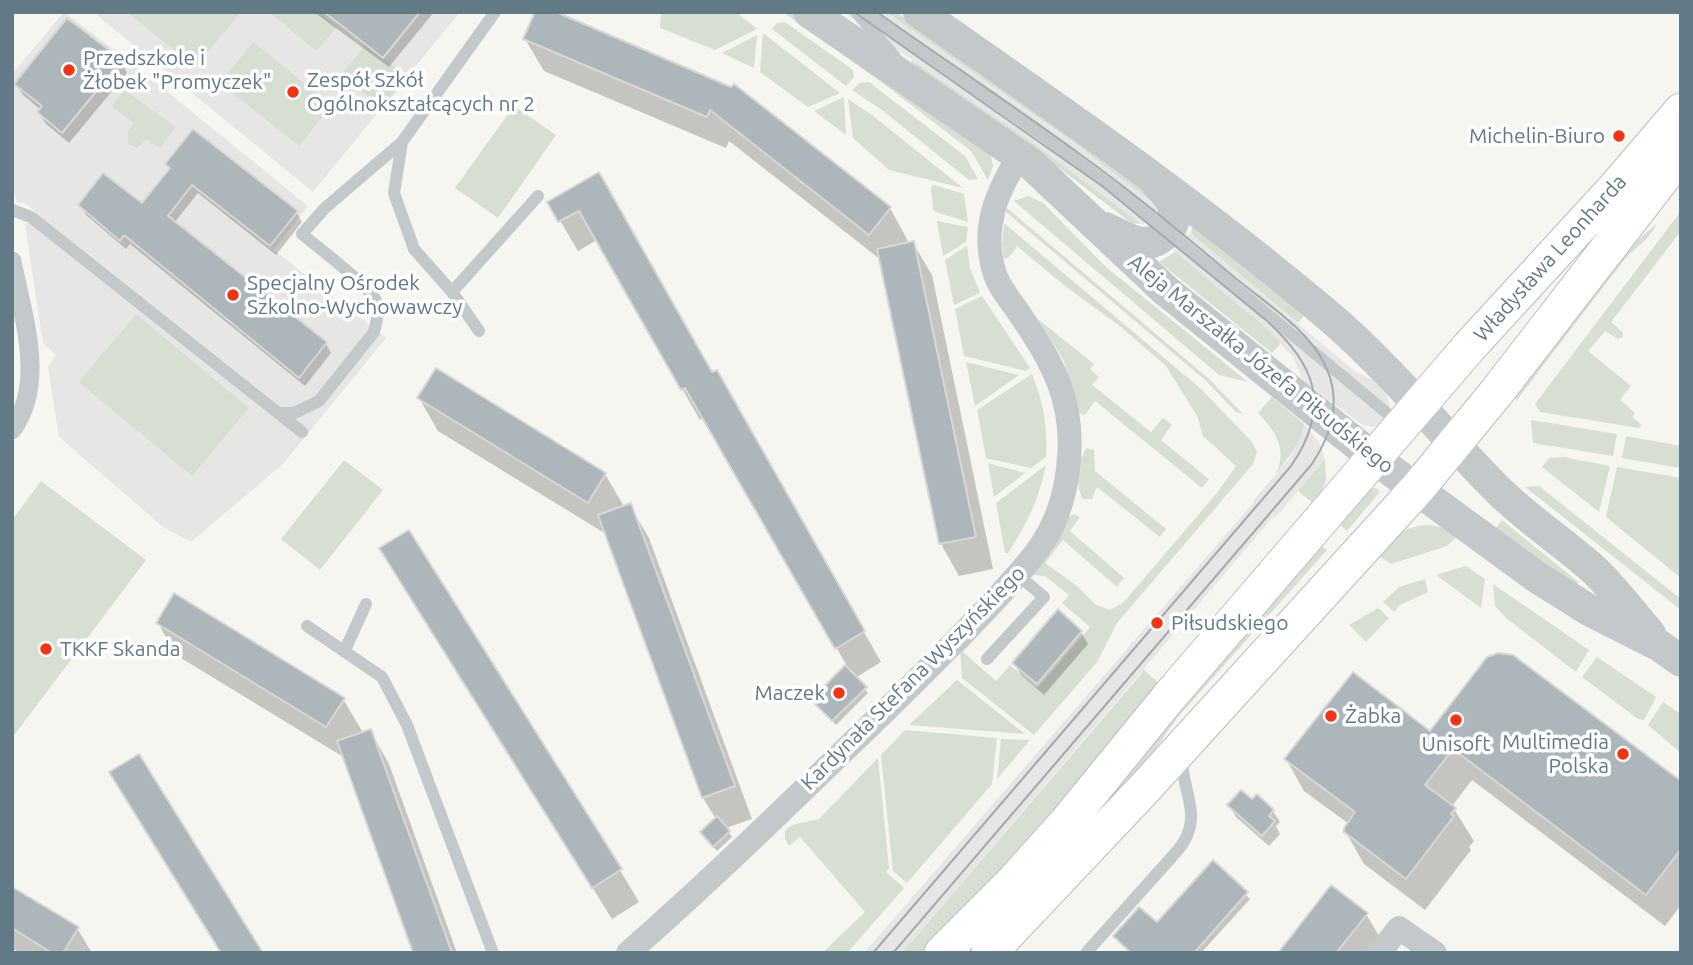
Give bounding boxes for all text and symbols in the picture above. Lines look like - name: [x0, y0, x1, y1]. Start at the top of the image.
- place label: Przedszkole i Żłobek "Promyczek": [83, 45, 271, 95]
- marker: Przedszkole i Żłobek "Promyczek": [61, 62, 77, 78]
- place label: Zespół Szkół Ogólnokształcących nr 2: [307, 67, 535, 117]
- marker: Zespół Szkół Ogólnokształcących nr 2: [285, 84, 301, 100]
- place label: Michelin-Biuro: [1469, 123, 1605, 149]
- marker: Michelin-Biuro: [1611, 128, 1627, 144]
- street label: Władysława Leonharda: [1468, 169, 1632, 347]
- street label: Aleja Marszałka Józefa Piłsudskiego: [1123, 249, 1399, 479]
- place label: Specjalny Ośrodek Szkolno-Wychowawczy: [247, 270, 462, 320]
- marker: Specjalny Ośrodek Szkolno-Wychowawczy: [225, 287, 241, 303]
- street label: Kardynała Stefana Wyszyńskiego: [796, 561, 1030, 795]
- place label: Piłsudskiego: [1171, 610, 1288, 636]
- marker: Piłsudskiego: [1149, 615, 1165, 631]
- place label: TKKF Skanda: [60, 636, 181, 662]
- marker: TKKF Skanda: [38, 641, 54, 657]
- place label: Maczek: [755, 680, 825, 706]
- marker: Maczek: [831, 685, 847, 701]
- place label: Żabka: [1345, 703, 1401, 729]
- marker: Żabka: [1323, 708, 1339, 724]
- marker: Unisoft: [1448, 712, 1464, 728]
- place label: Multimedia Polska: [1502, 729, 1609, 779]
- place label: Unisoft: [1421, 731, 1491, 757]
- marker: Multimedia Polska: [1615, 746, 1631, 762]

